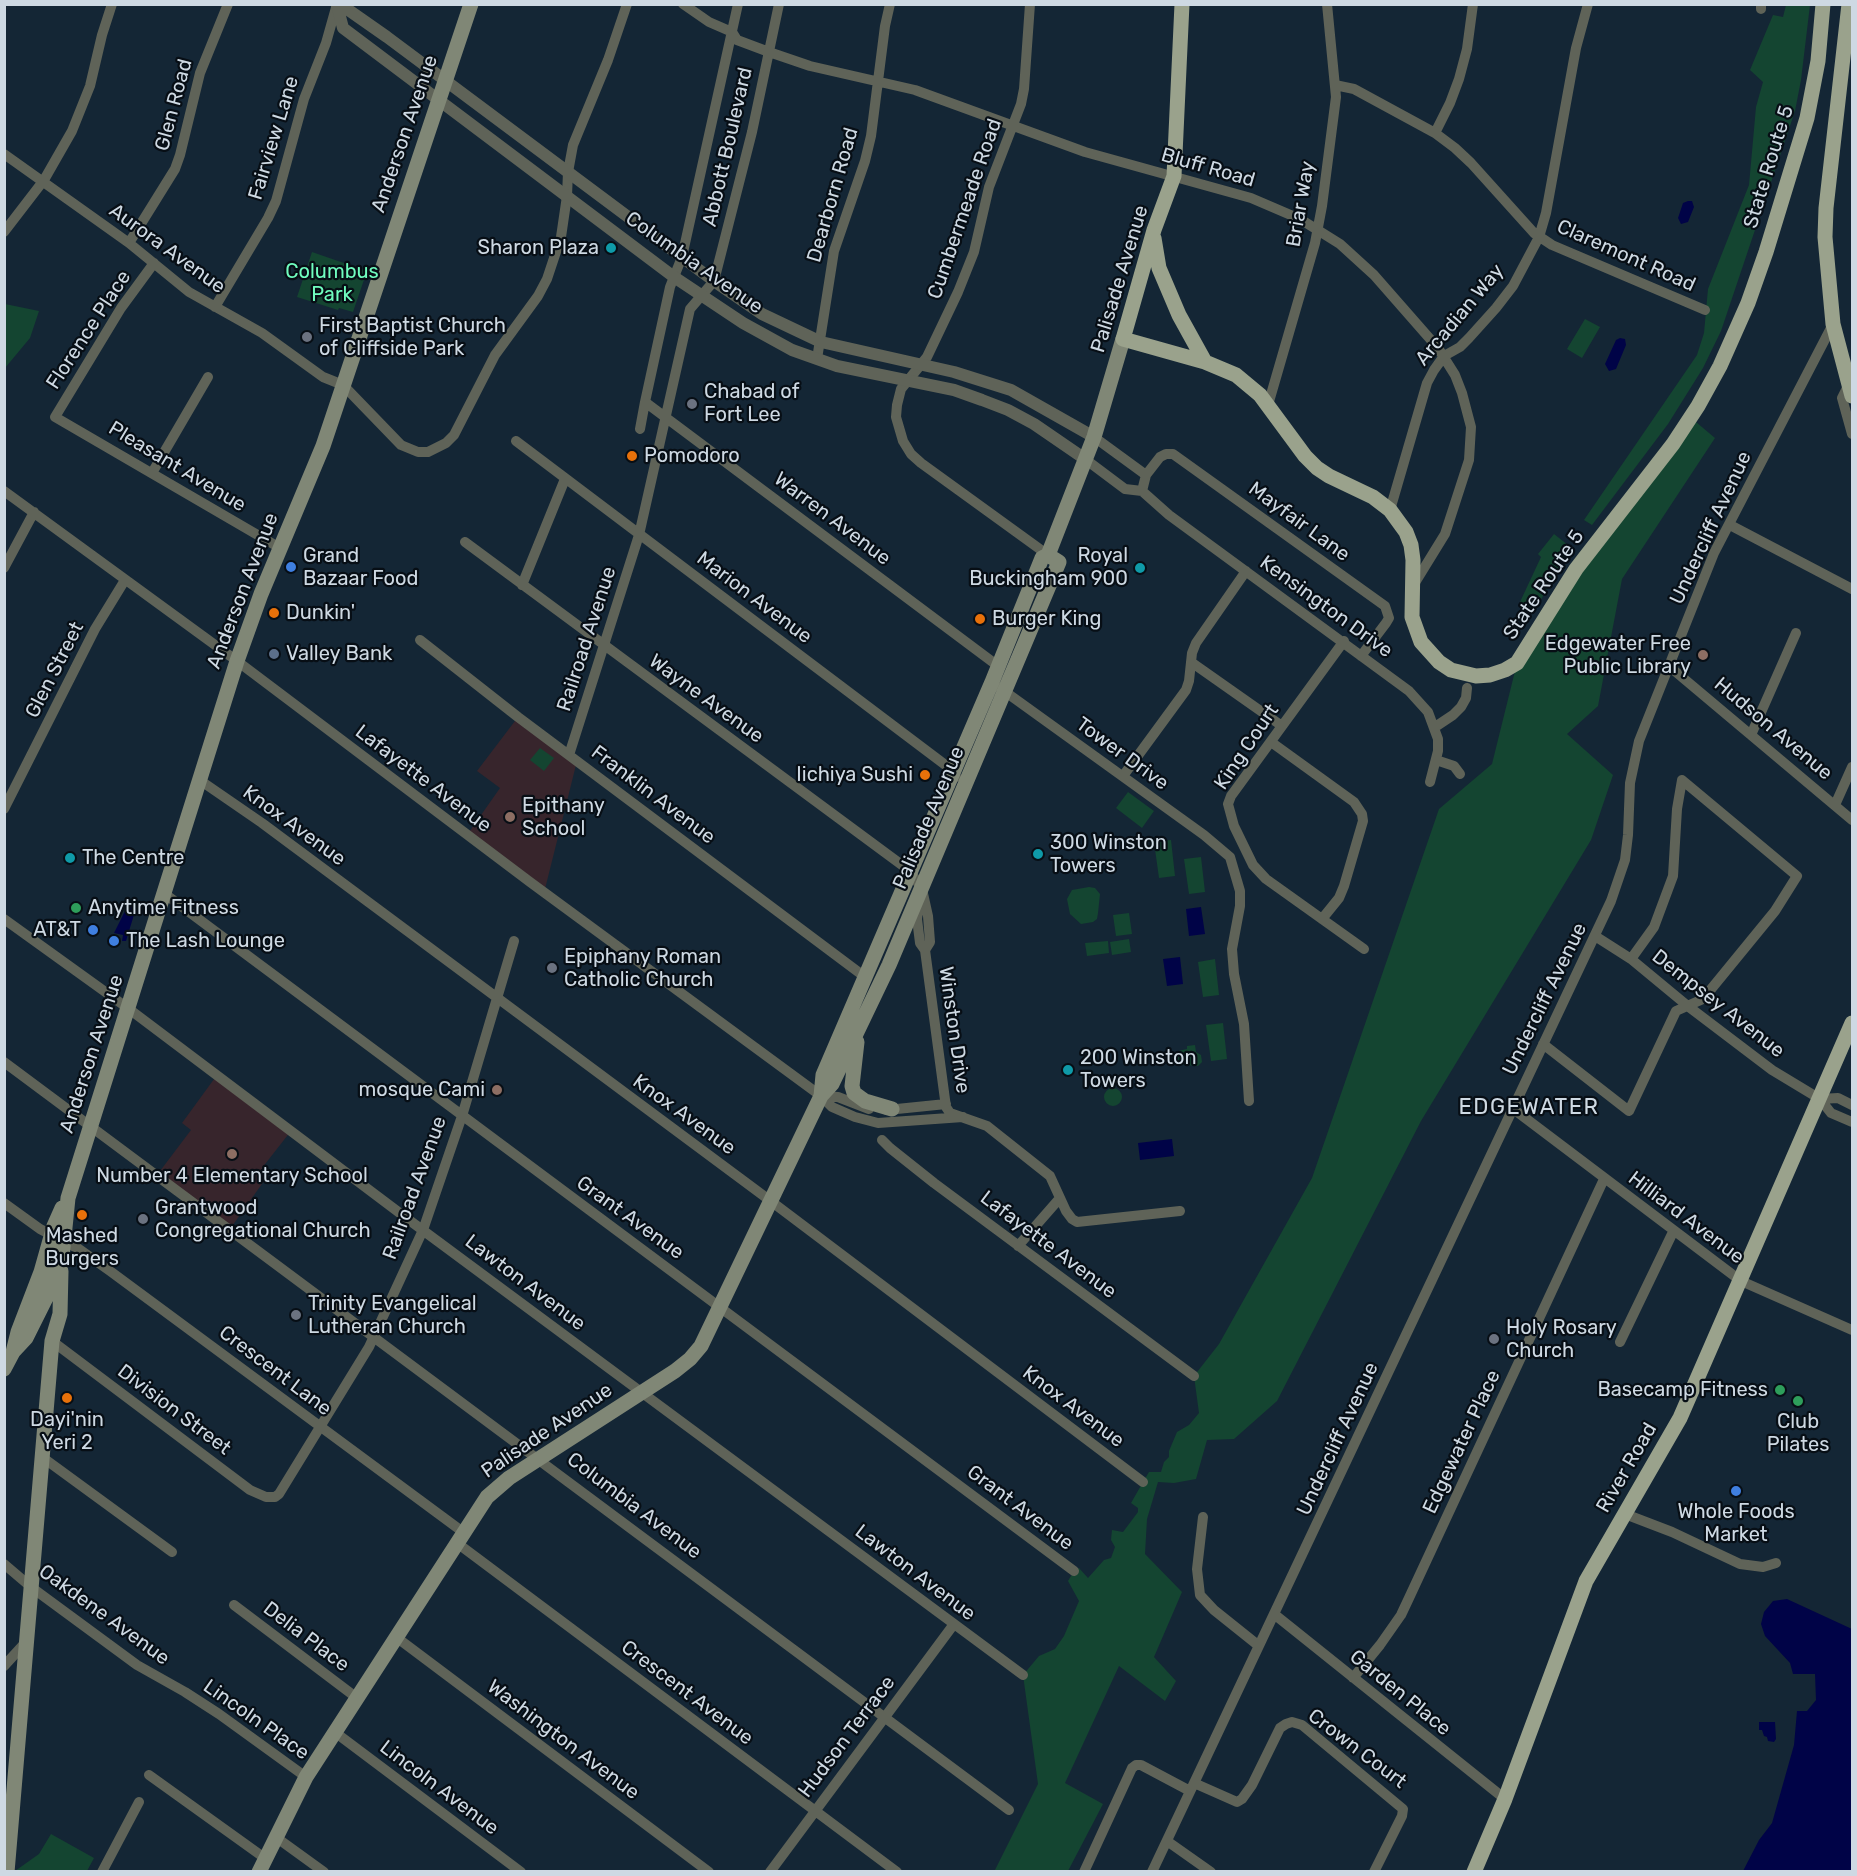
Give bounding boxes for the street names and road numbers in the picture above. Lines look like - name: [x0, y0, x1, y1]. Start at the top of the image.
- street label: Anderson Avenue: [367, 52, 443, 216]
- street label: Glen Road: [150, 56, 198, 154]
- street label: Abbott Boulevard: [698, 65, 758, 229]
- street label: Fairview Lane: [244, 73, 304, 203]
- street label: State Route 5: [1739, 103, 1799, 231]
- street label: Cumbermeade Road: [923, 116, 1007, 302]
- street label: Dearborn Road: [802, 125, 864, 265]
- street label: Bluff Road: [1158, 143, 1258, 193]
- street label: Briar Way: [1282, 159, 1320, 249]
- street label: Aurora Avenue: [104, 199, 230, 299]
- street label: Palisade Avenue: [1086, 202, 1154, 356]
- street label: Columbia Avenue: [621, 207, 767, 319]
- street label: Claremont Road: [1553, 215, 1699, 297]
- street label: Arcadian Way: [1411, 259, 1509, 371]
- street label: Florence Place: [42, 266, 136, 394]
- street label: Pleasant Avenue: [104, 417, 250, 517]
- street label: Undercliff Avenue: [1665, 448, 1757, 608]
- street label: Warren Avenue: [769, 467, 895, 571]
- street label: Mayfair Lane: [1244, 477, 1354, 567]
- street label: Anderson Avenue: [202, 510, 284, 672]
- street label: State Route 5: [1498, 525, 1590, 645]
- street label: Marion Avenue: [692, 547, 816, 649]
- street label: Kensington Drive: [1255, 551, 1397, 663]
- street label: Railroad Avenue: [552, 564, 622, 714]
- street label: Glen Street: [21, 618, 89, 722]
- street label: Wayne Avenue: [644, 649, 768, 749]
- street label: Hudson Avenue: [1709, 673, 1837, 785]
- street label: King Court: [1210, 700, 1284, 794]
- street label: Tower Drive: [1071, 712, 1173, 796]
- street label: Lafayette Avenue: [350, 720, 496, 838]
- street label: Franklin Avenue: [586, 741, 720, 849]
- street label: Palisade Avenue: [888, 743, 970, 893]
- street label: Knox Avenue: [238, 781, 350, 871]
- street label: Undercliff Avenue: [1498, 919, 1592, 1079]
- street label: Dempsey Avenue: [1647, 945, 1789, 1063]
- street label: Winston Drive: [933, 965, 975, 1095]
- street label: Anderson Avenue: [55, 972, 129, 1136]
- street label: Knox Avenue: [628, 1070, 740, 1160]
- street label: Railroad Avenue: [378, 1113, 452, 1263]
- street label: Hilliard Avenue: [1623, 1167, 1749, 1269]
- street label: Grant Avenue: [572, 1171, 688, 1265]
- street label: Lafayette Avenue: [975, 1186, 1121, 1304]
- street label: Lawton Avenue: [460, 1230, 590, 1336]
- street label: Crescent Lane: [214, 1321, 336, 1421]
- street label: Undercliff Avenue: [1292, 1359, 1384, 1519]
- street label: Division Street: [113, 1360, 235, 1460]
- street label: Knox Avenue: [1017, 1361, 1129, 1453]
- street label: Edgewater Place: [1418, 1366, 1506, 1518]
- street label: Palisade Avenue: [477, 1378, 617, 1484]
- street label: River Road: [1592, 1419, 1662, 1517]
- street label: Columbia Avenue: [562, 1448, 706, 1564]
- street label: Grant Avenue: [962, 1460, 1078, 1556]
- street label: Lawton Avenue: [850, 1520, 980, 1626]
- street label: Oakdene Avenue: [34, 1560, 174, 1670]
- street label: Delia Place: [258, 1597, 354, 1677]
- street label: Crescent Avenue: [616, 1636, 758, 1750]
- street label: Garden Place: [1345, 1645, 1455, 1741]
- street label: Hudson Terrace: [793, 1671, 901, 1803]
- street label: Lincoln Place: [198, 1675, 314, 1765]
- street label: Washington Avenue: [482, 1675, 644, 1805]
- street label: Crown Court: [1303, 1704, 1411, 1794]
- street label: Lincoln Avenue: [375, 1735, 503, 1841]

